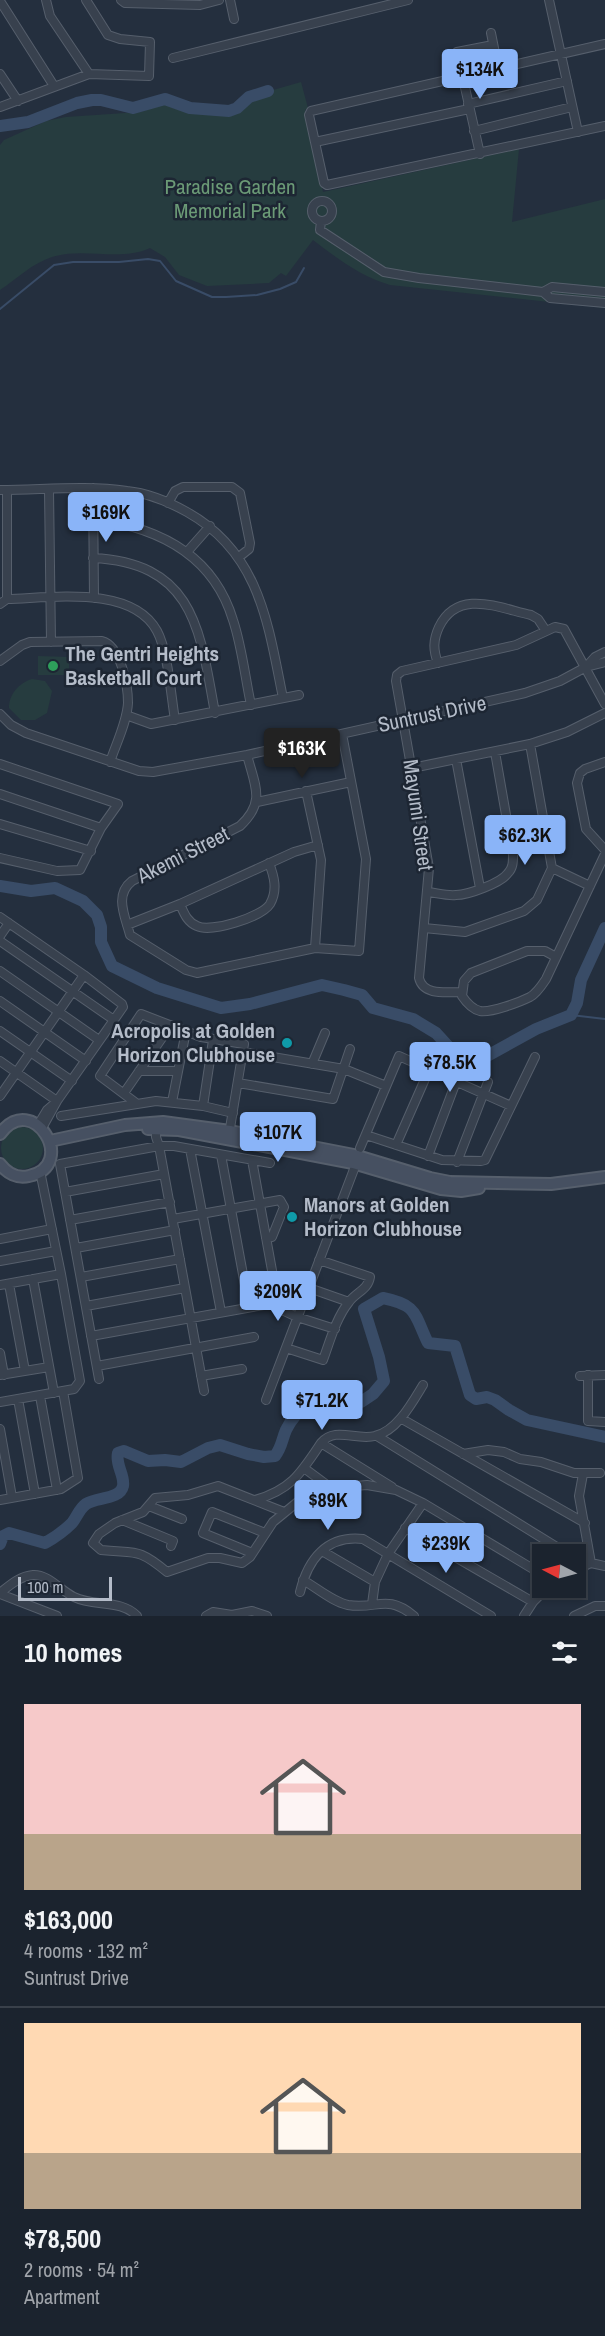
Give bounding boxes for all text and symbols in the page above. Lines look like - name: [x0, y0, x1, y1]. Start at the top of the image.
- pin: $134K: [438, 49, 522, 100]
- text: $134K: [456, 55, 504, 82]
- park label: Paradise Garden Memorial Park: [164, 172, 296, 225]
- pin: $169K: [64, 492, 148, 543]
- text: $169K: [82, 498, 130, 525]
- place label: The Gentri Heights Basketball Court: [65, 639, 219, 692]
- marker: The Gentri Heights Basketball Court: [46, 659, 60, 673]
- street label: Suntrust Drive: [375, 688, 489, 739]
- pin: $163K: [260, 728, 344, 779]
- text: $163K: [278, 734, 326, 761]
- street label: Mayumi Street: [396, 757, 441, 873]
- pin: $62.3K: [476, 815, 574, 866]
- street label: Akemi Street: [131, 819, 234, 891]
- text: $62.3K: [499, 821, 551, 848]
- place label: Acropolis at Golden Horizon Clubhouse: [111, 1016, 275, 1069]
- marker: Acropolis at Golden Horizon Clubhouse: [280, 1036, 294, 1050]
- pin: $78.5K: [401, 1042, 499, 1093]
- text: $78.5K: [424, 1048, 476, 1075]
- pin: $107K: [236, 1112, 320, 1163]
- text: $107K: [254, 1118, 302, 1145]
- place label: Manors at Golden Horizon Clubhouse: [304, 1190, 462, 1243]
- marker: Manors at Golden Horizon Clubhouse: [285, 1210, 299, 1224]
- pin: $209K: [236, 1271, 320, 1322]
- text: $209K: [254, 1277, 302, 1304]
- pin: $71.2K: [273, 1380, 371, 1431]
- text: $71.2K: [296, 1386, 348, 1413]
- pin: $89K: [292, 1480, 364, 1531]
- text: $89K: [308, 1486, 348, 1513]
- pin: $239K: [404, 1523, 488, 1574]
- text: $239K: [422, 1529, 470, 1556]
- north arrow: [532, 1544, 586, 1598]
- map controls: [532, 1544, 586, 1598]
- scale bar: [18, 1574, 112, 1602]
- text: 100 m: [27, 1576, 63, 1598]
- text: 10 homes: [24, 1635, 122, 1670]
- icon: filters: [548, 1636, 581, 1669]
- icon: home: [249, 1743, 357, 1851]
- text: $163,000: [24, 1902, 113, 1937]
- text: 4 rooms · 132 m²: [24, 1937, 148, 1964]
- text: Suntrust Drive: [24, 1964, 129, 1991]
- icon: home: [249, 2062, 357, 2170]
- text: $78,500: [24, 2221, 101, 2256]
- text: 2 rooms · 54 m²: [24, 2256, 139, 2283]
- text: Apartment: [24, 2283, 100, 2310]

